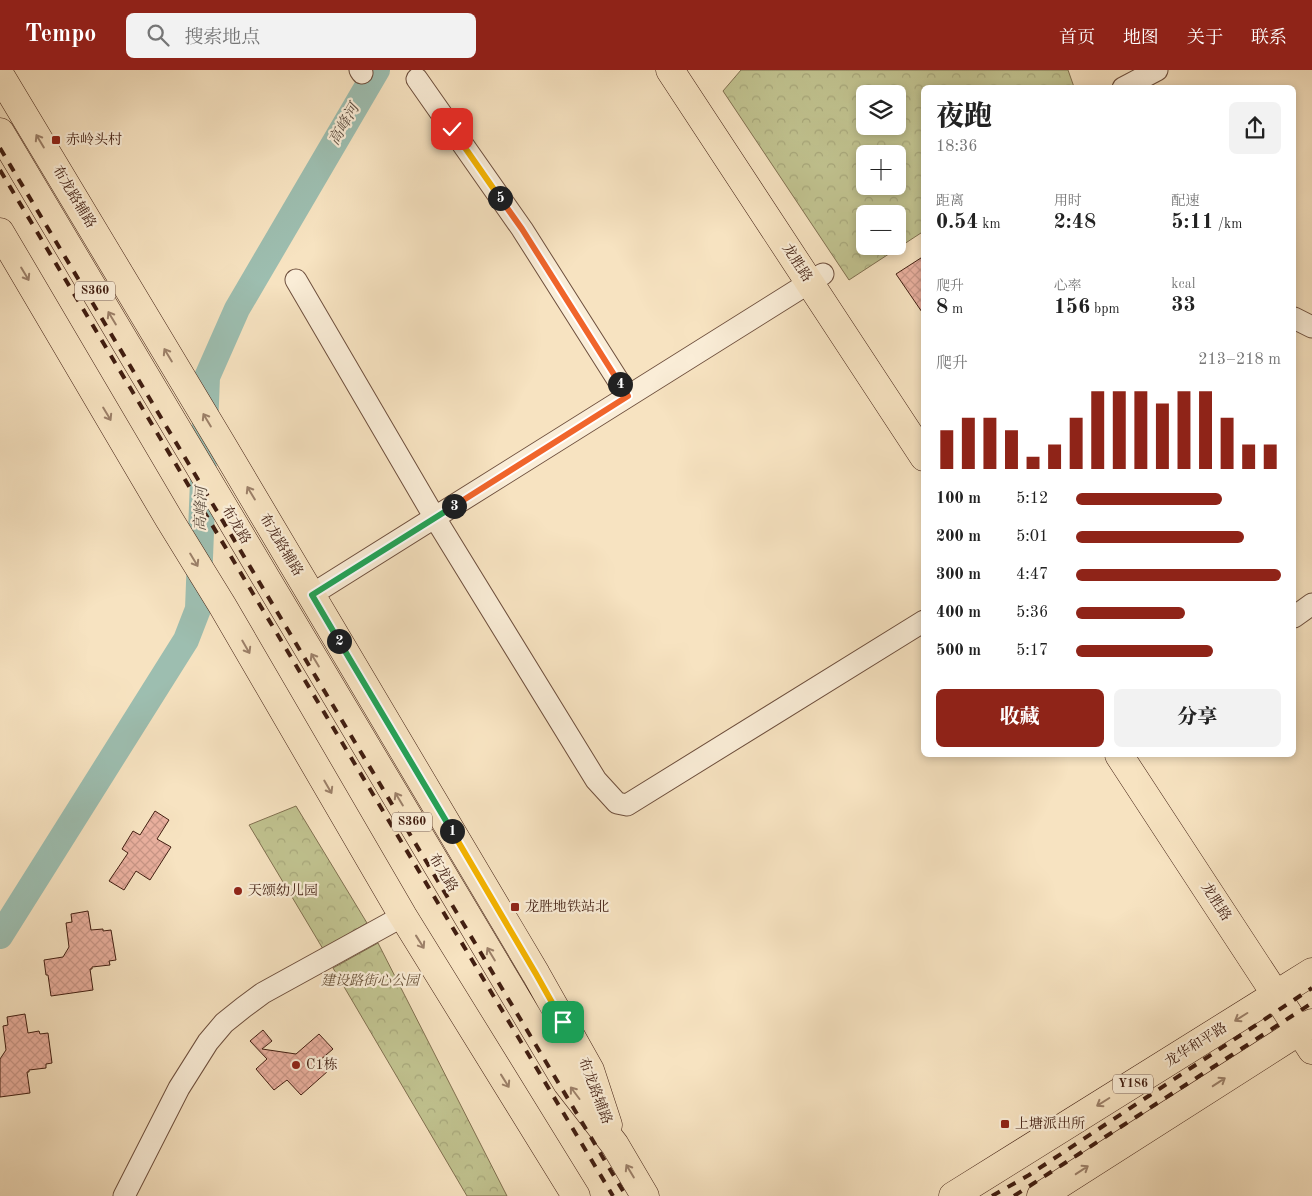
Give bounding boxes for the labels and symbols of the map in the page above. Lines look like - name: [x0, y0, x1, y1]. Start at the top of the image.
- water label: 高峰河: [326, 98, 364, 148]
- pin: [431, 108, 473, 150]
- place label: 赤岭头村: [66, 132, 122, 147]
- one-way arrow: [34, 134, 44, 148]
- marker: 赤岭头村: [50, 134, 62, 146]
- street label: 布龙路辅路: [50, 163, 99, 231]
- pin: 5: [488, 186, 512, 210]
- street label: 龙胜路: [780, 241, 815, 284]
- one-way arrow: [20, 266, 30, 281]
- road number: S360: [75, 282, 115, 300]
- one-way arrow: [106, 312, 116, 326]
- one-way arrow: [163, 349, 173, 363]
- pin: 4: [608, 372, 632, 396]
- one-way arrow: [103, 406, 113, 421]
- one-way arrow: [202, 413, 212, 427]
- water label: 高峰河: [192, 483, 210, 532]
- one-way arrow: [245, 487, 255, 501]
- pin: 3: [442, 494, 466, 518]
- street label: 布龙路: [219, 503, 254, 547]
- street label: 布龙路辅路: [257, 511, 306, 579]
- one-way arrow: [190, 553, 200, 567]
- pin: 2: [326, 628, 352, 654]
- one-way arrow: [242, 640, 252, 654]
- one-way arrow: [310, 653, 320, 667]
- one-way arrow: [324, 780, 334, 794]
- one-way arrow: [393, 793, 403, 807]
- road number: S360: [392, 812, 432, 832]
- pin: 1: [440, 818, 464, 844]
- street label: 布龙路: [426, 851, 461, 895]
- street label: 龙胜路: [1199, 880, 1234, 923]
- place label: 天颂幼儿园: [248, 883, 318, 898]
- marker: 天颂幼儿园: [232, 885, 244, 897]
- place label: 龙胜地铁站北: [525, 899, 609, 914]
- marker: 龙胜地铁站北: [509, 901, 521, 913]
- one-way arrow: [415, 935, 425, 949]
- one-way arrow: [485, 947, 495, 961]
- park label: 建设路街心公园: [321, 973, 421, 988]
- pin: [542, 1001, 584, 1043]
- one-way arrow: [1235, 1012, 1249, 1022]
- street label: 龙华和平路: [1162, 1020, 1229, 1069]
- street label: 布龙路辅路: [576, 1055, 615, 1126]
- place label: C1栋: [306, 1057, 338, 1072]
- marker: C1栋: [290, 1059, 302, 1071]
- one-way arrow: [500, 1073, 510, 1087]
- road number: Y186: [1113, 1074, 1153, 1094]
- one-way arrow: [1212, 1077, 1226, 1087]
- one-way arrow: [570, 1086, 580, 1100]
- one-way arrow: [1097, 1098, 1111, 1108]
- place label: 上塘派出所: [1015, 1116, 1085, 1131]
- marker: 上塘派出所: [999, 1118, 1011, 1130]
- one-way arrow: [625, 1164, 635, 1178]
- one-way arrow: [1075, 1164, 1089, 1174]

